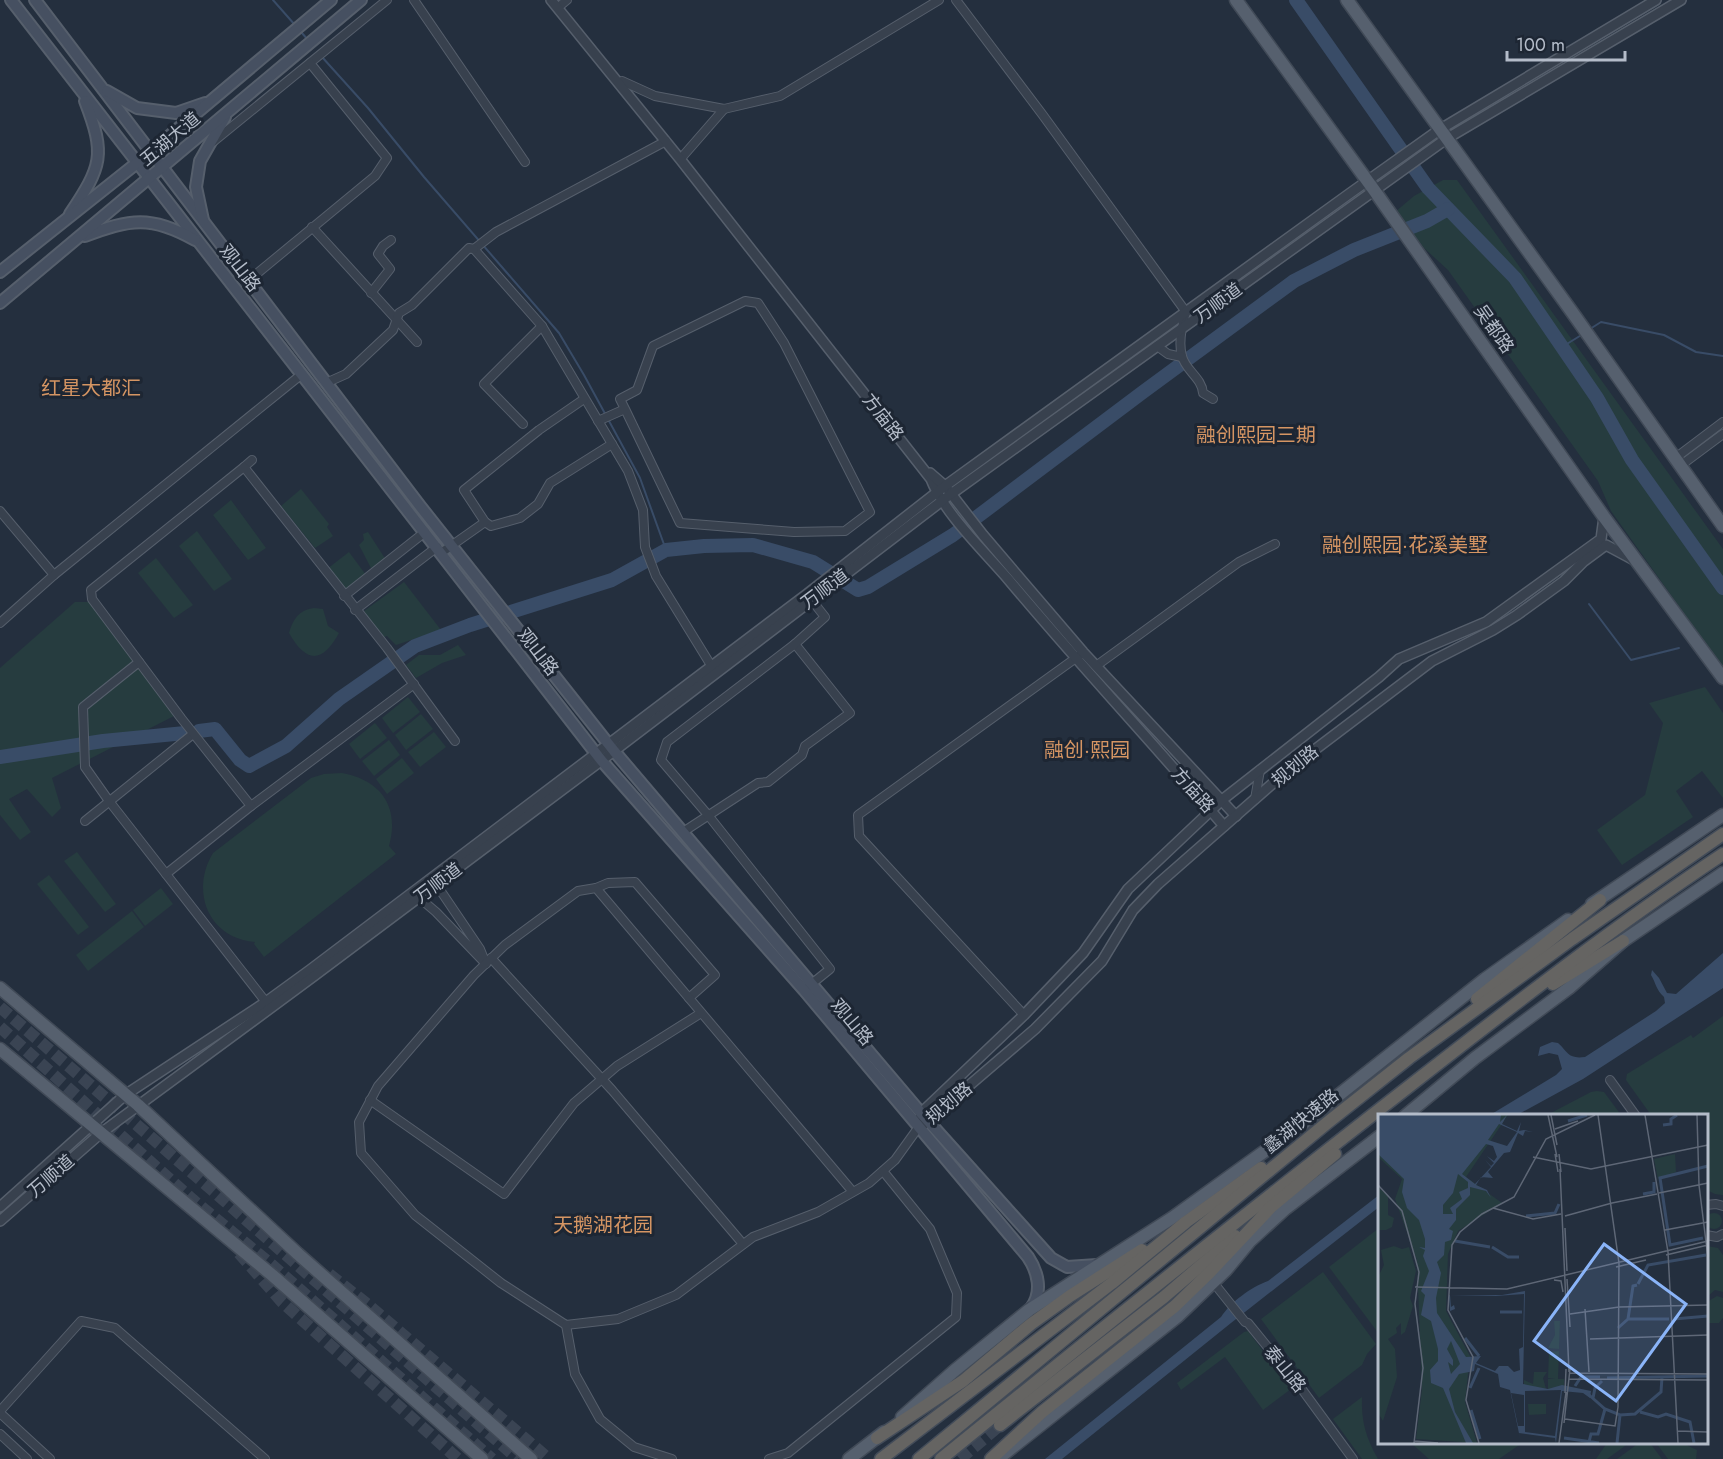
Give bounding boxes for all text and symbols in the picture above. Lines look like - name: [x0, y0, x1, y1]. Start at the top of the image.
- scale bar: [1507, 24, 1626, 62]
- text: 100 m: [1516, 32, 1565, 58]
- street label: 五湖大道: [134, 106, 206, 172]
- street label: 观山路: [213, 239, 267, 297]
- street label: 万顺道: [1189, 277, 1247, 329]
- street label: 吴都路: [1468, 299, 1520, 359]
- district label: 红星大都汇: [41, 374, 141, 403]
- street label: 方庙路: [856, 388, 910, 446]
- district label: 融创熙园三期: [1196, 421, 1316, 450]
- district label: 融创熙园·花溪美墅: [1322, 531, 1488, 560]
- street label: 万顺道: [796, 562, 854, 616]
- street label: 观山路: [511, 623, 565, 681]
- district label: 融创·熙园: [1044, 736, 1130, 765]
- street label: 规划路: [1266, 739, 1324, 793]
- street label: 方庙路: [1165, 761, 1221, 819]
- street label: 万顺道: [409, 856, 467, 910]
- street label: 观山路: [825, 993, 879, 1051]
- street label: 规划路: [920, 1076, 978, 1130]
- street label: 蠡湖快速路: [1258, 1083, 1344, 1159]
- inset map: [1378, 1114, 1708, 1444]
- street label: 万顺道: [22, 1148, 80, 1204]
- district label: 天鹅湖花园: [553, 1211, 653, 1240]
- street label: 泰山路: [1258, 1340, 1312, 1398]

